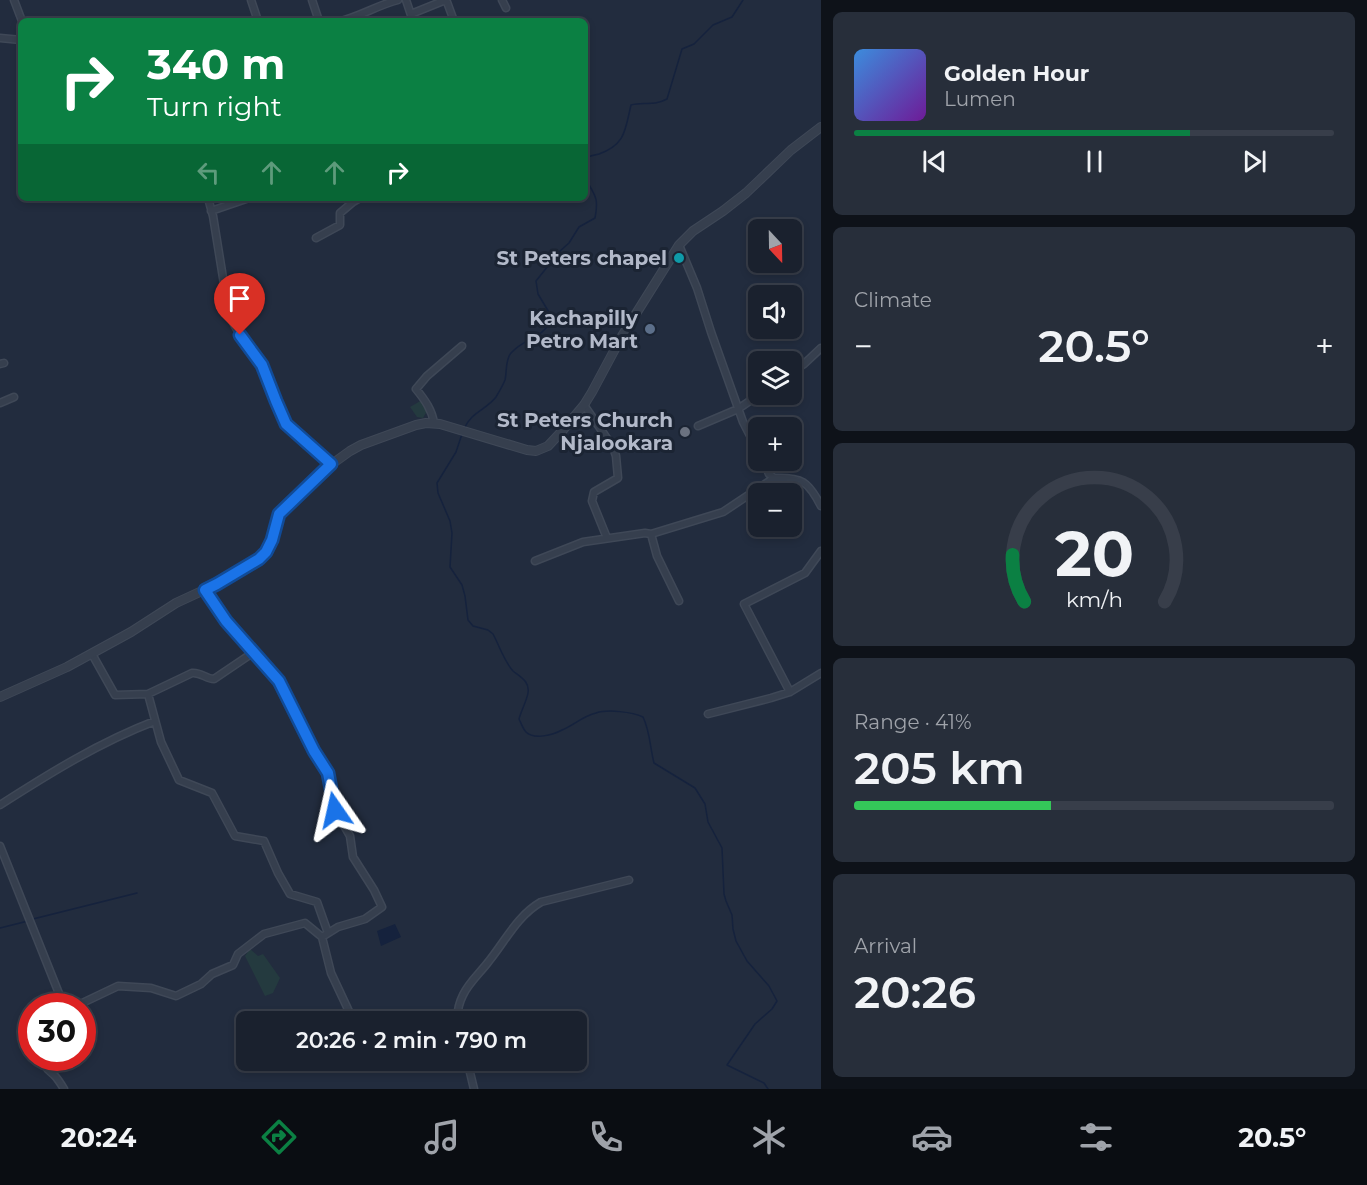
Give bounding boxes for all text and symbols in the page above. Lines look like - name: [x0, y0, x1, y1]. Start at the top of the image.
- text: 340 m: [147, 38, 285, 90]
- icon: right: [48, 42, 126, 120]
- text: Golden Hour: [944, 60, 1089, 87]
- text: Lumen: [944, 87, 1016, 111]
- text: Turn right: [147, 90, 282, 123]
- icon: previous: [918, 145, 951, 178]
- icon: pause: [1078, 145, 1111, 178]
- icon: next: [1238, 145, 1271, 178]
- icon: left: [192, 156, 225, 189]
- icon: ahead: [255, 156, 288, 189]
- icon: ahead: [318, 156, 351, 189]
- icon: right: [381, 156, 414, 189]
- north arrow: [748, 219, 802, 273]
- map controls: [748, 219, 802, 537]
- place label: St Peters chapel: [497, 246, 667, 270]
- marker: St Peters chapel: [672, 251, 686, 265]
- pin: [214, 273, 265, 335]
- icon: arrive: [223, 282, 256, 315]
- button: sound: [748, 285, 802, 339]
- text: Climate: [854, 288, 932, 312]
- place label: Kachapilly Petro Mart: [526, 306, 639, 353]
- text: 20.5°: [1038, 318, 1150, 373]
- marker: Kachapilly Petro Mart: [643, 322, 657, 336]
- text: −: [854, 326, 873, 366]
- text: +: [1315, 326, 1334, 366]
- button: layers: [748, 351, 802, 405]
- place label: St Peters Church Njalookara: [497, 408, 673, 455]
- button: +: [748, 417, 802, 471]
- marker: St Peters Church Njalookara: [678, 425, 692, 439]
- button: −: [748, 483, 802, 537]
- text: 20: [1054, 516, 1134, 592]
- text: km/h: [1065, 586, 1123, 612]
- text: Range · 41%: [854, 710, 972, 734]
- text: 205 km: [854, 740, 1025, 795]
- position arrow: [303, 778, 367, 842]
- text: Arrival: [854, 934, 917, 958]
- text: 20:26: [854, 964, 976, 1019]
- speed limit sign: 30: [18, 993, 96, 1071]
- text: 20:26 · 2 min · 790 m: [296, 1027, 527, 1054]
- icon: directions: [258, 1116, 300, 1158]
- icon: music: [421, 1116, 463, 1158]
- icon: phone: [585, 1116, 627, 1158]
- icon: climate: [748, 1116, 790, 1158]
- icon: car: [911, 1116, 953, 1158]
- icon: filters: [1075, 1116, 1117, 1158]
- text: 20:24: [61, 1121, 136, 1154]
- text: 20.5°: [1238, 1121, 1306, 1154]

